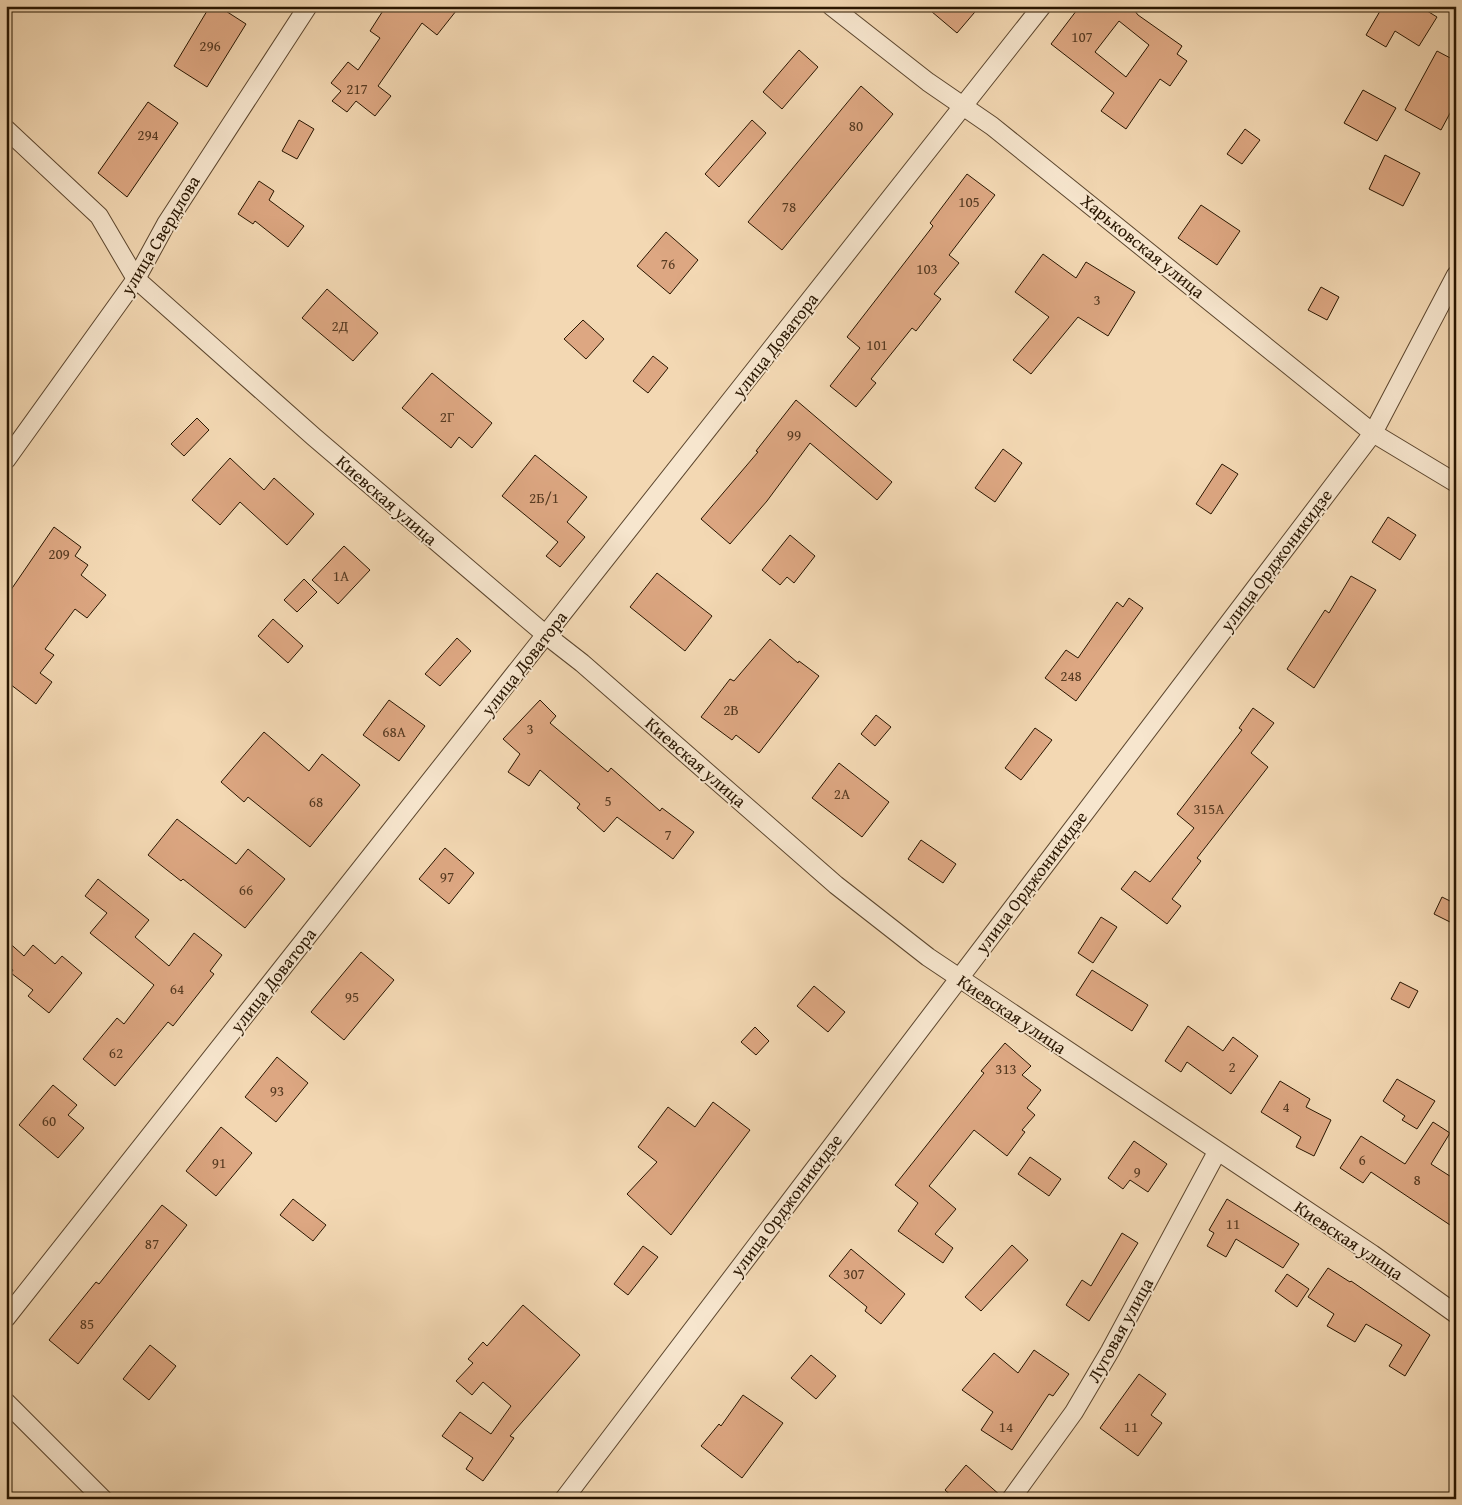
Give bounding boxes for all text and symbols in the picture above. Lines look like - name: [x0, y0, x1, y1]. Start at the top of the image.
- house number: 107: [1071, 26, 1093, 47]
- house number: 296: [199, 35, 221, 56]
- house number: 217: [346, 78, 368, 99]
- house number: 80: [849, 115, 863, 136]
- house number: 294: [137, 124, 159, 145]
- street label: улица Свердлова: [113, 170, 207, 301]
- street label: Харьковская улица: [1075, 187, 1211, 305]
- house number: 105: [958, 191, 980, 212]
- house number: 78: [782, 196, 796, 217]
- house number: 76: [661, 253, 675, 274]
- house number: 103: [916, 258, 938, 279]
- street label: улица Доватора: [725, 286, 825, 404]
- house number: 3: [1093, 289, 1101, 310]
- house number: 2Д: [332, 315, 349, 336]
- house number: 101: [866, 334, 888, 355]
- house number: 2Г: [440, 406, 454, 427]
- house number: 99: [787, 424, 801, 445]
- street label: Киевская улица: [330, 448, 444, 552]
- street label: улица Орджоникидзе: [1213, 483, 1339, 638]
- house number: 2Б/1: [529, 487, 559, 508]
- house number: 209: [48, 543, 70, 564]
- house number: 1А: [333, 565, 349, 586]
- street label: улица Доватора: [474, 604, 574, 722]
- house number: 248: [1060, 665, 1082, 686]
- house number: 2В: [723, 699, 739, 720]
- street label: Киевская улица: [639, 710, 753, 814]
- house number: 3: [526, 718, 534, 739]
- house number: 68А: [382, 721, 406, 742]
- house number: 2А: [834, 783, 850, 804]
- house number: 5: [604, 790, 612, 811]
- house number: 68: [309, 791, 323, 812]
- house number: 315А: [1194, 798, 1224, 819]
- street label: улица Орджоникидзе: [968, 805, 1094, 960]
- house number: 7: [664, 824, 672, 845]
- house number: 97: [440, 866, 454, 887]
- house number: 66: [239, 879, 253, 900]
- street label: улица Доватора: [223, 921, 323, 1039]
- street label: Киевская улица: [952, 967, 1072, 1061]
- house number: 64: [170, 978, 184, 999]
- house number: 95: [345, 986, 359, 1007]
- house number: 62: [109, 1042, 123, 1063]
- house number: 2: [1228, 1056, 1236, 1077]
- house number: 313: [995, 1058, 1017, 1079]
- house number: 93: [270, 1080, 284, 1101]
- house number: 4: [1282, 1096, 1290, 1117]
- house number: 60: [42, 1110, 56, 1131]
- street label: улица Орджоникидзе: [723, 1128, 849, 1283]
- house number: 6: [1358, 1149, 1366, 1170]
- house number: 91: [212, 1152, 226, 1173]
- house number: 9: [1133, 1161, 1141, 1182]
- house number: 8: [1413, 1169, 1421, 1190]
- street label: Киевская улица: [1289, 1193, 1409, 1287]
- house number: 11: [1226, 1213, 1240, 1234]
- house number: 87: [145, 1233, 159, 1254]
- house number: 307: [843, 1263, 865, 1284]
- street label: Луговая улица: [1080, 1272, 1160, 1387]
- house number: 85: [80, 1313, 94, 1334]
- house number: 14: [999, 1416, 1013, 1437]
- house number: 11: [1124, 1416, 1138, 1437]

